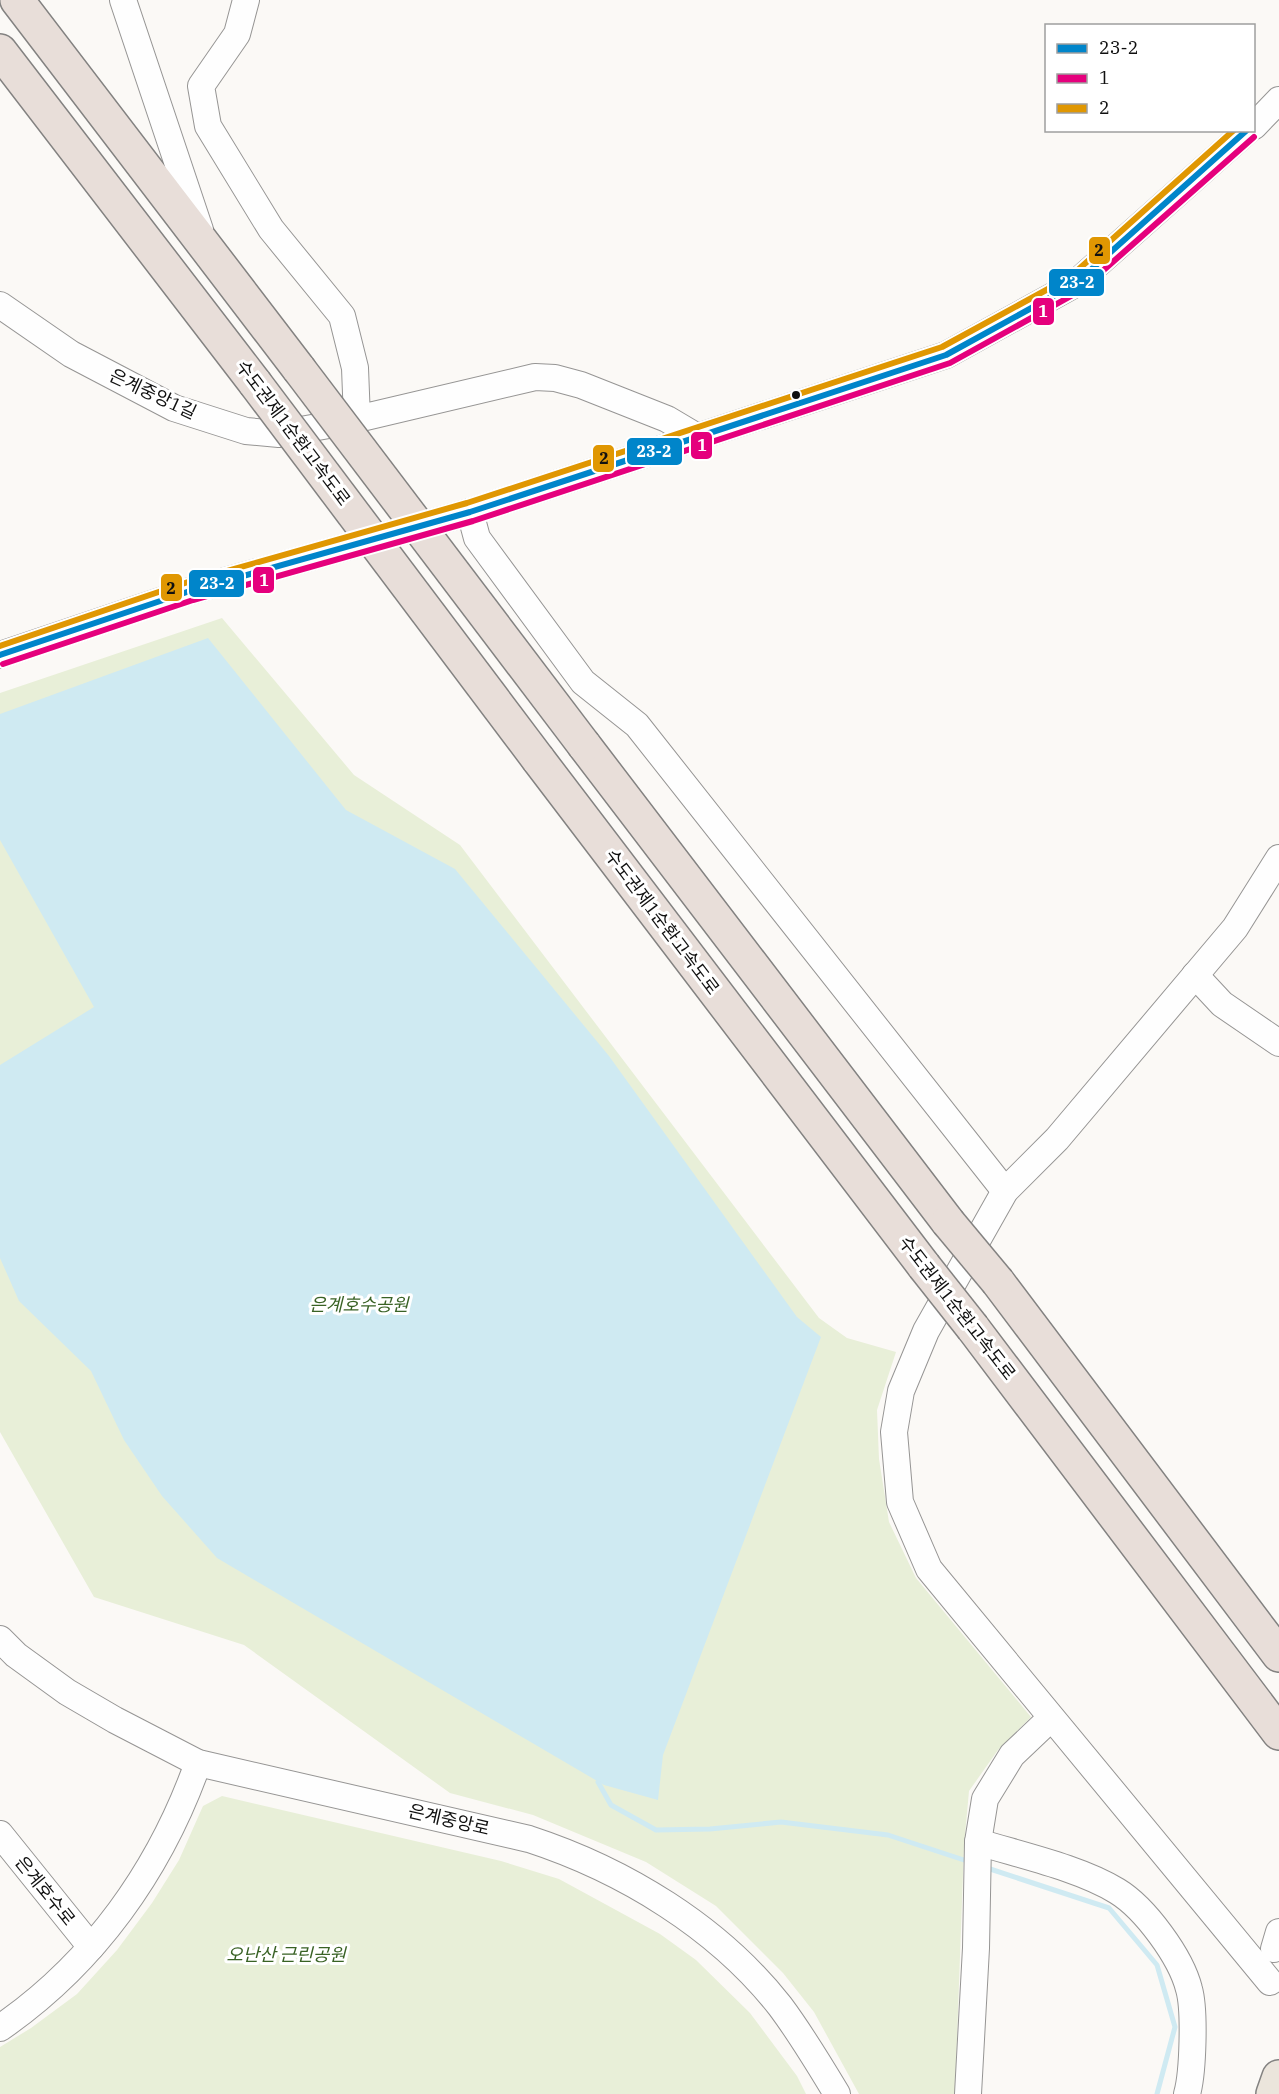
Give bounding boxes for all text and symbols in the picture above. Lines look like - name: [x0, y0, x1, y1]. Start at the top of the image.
- legend: [1045, 24, 1255, 132]
- text: 23-2: [1099, 36, 1138, 59]
- text: 1: [1099, 66, 1110, 89]
- text: 2: [1099, 96, 1110, 119]
- line badge: 2: [1088, 236, 1111, 265]
- text: 2: [1094, 240, 1104, 260]
- line badge: 23-2: [1048, 268, 1105, 297]
- text: 23-2: [1059, 272, 1095, 292]
- line badge: 1: [1032, 297, 1055, 326]
- text: 1: [1038, 301, 1048, 321]
- street label: 수도권제1순환고속도로: [231, 355, 356, 510]
- street label: 은계중앙1길: [106, 363, 200, 424]
- unlabelled marker: [790, 389, 802, 401]
- line badge: 1: [690, 431, 713, 460]
- text: 1: [697, 435, 707, 455]
- line badge: 23-2: [626, 437, 683, 466]
- text: 23-2: [636, 441, 672, 461]
- line badge: 2: [592, 444, 615, 473]
- text: 2: [599, 448, 609, 468]
- line badge: 1: [252, 566, 275, 594]
- line badge: 23-2: [188, 569, 245, 598]
- text: 1: [259, 570, 269, 590]
- line badge: 2: [160, 573, 183, 602]
- text: 23-2: [199, 573, 235, 593]
- text: 2: [166, 578, 176, 598]
- street label: 수도권제1순환고속도로: [600, 844, 725, 999]
- street label: 수도권제1순환고속도로: [894, 1231, 1021, 1384]
- park label: 은계호수공원: [309, 1293, 410, 1316]
- street label: 은계중앙로: [406, 1799, 492, 1840]
- street label: 은계호수로: [10, 1851, 80, 1930]
- park label: 오난산 근린공원: [226, 1943, 347, 1966]

